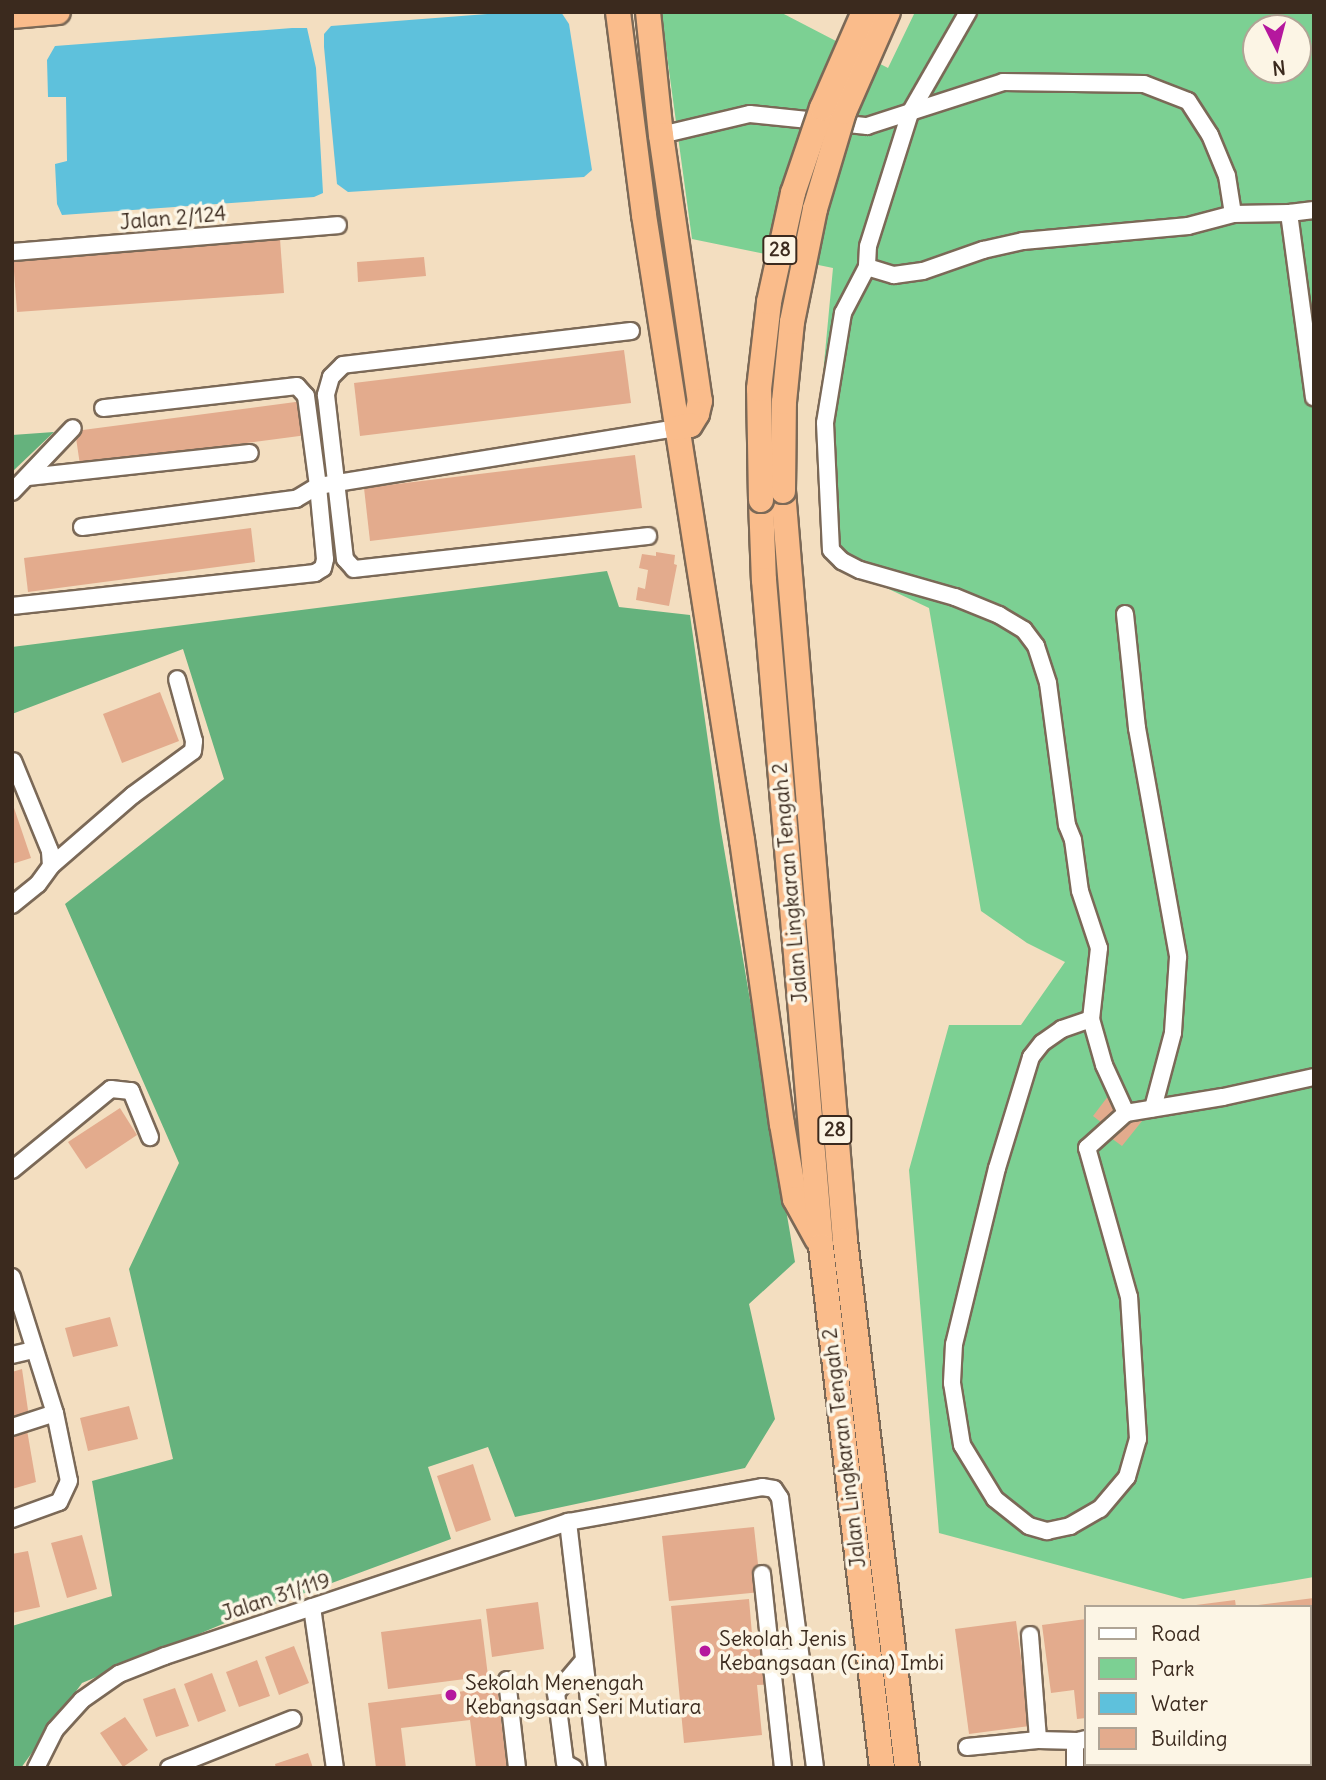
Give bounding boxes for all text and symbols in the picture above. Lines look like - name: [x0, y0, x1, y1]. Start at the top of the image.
- north arrow: [1242, 14, 1312, 84]
- text: N: [1271, 55, 1287, 81]
- street label: Jalan 2/124: [118, 201, 228, 235]
- road number: 28: [761, 234, 799, 266]
- street label: Jalan Lingkaran Tengah 2: [767, 761, 813, 1005]
- road number: 28: [816, 1114, 854, 1146]
- street label: Jalan Lingkaran Tengah 2: [817, 1326, 871, 1570]
- street label: Jalan 31/119: [218, 1568, 334, 1626]
- legend: [1084, 1605, 1312, 1766]
- text: Road: [1151, 1620, 1200, 1647]
- place label: Sekolah Jenis Kebangsaan (Cina) Imbi: [719, 1626, 944, 1676]
- marker: Sekolah Jenis Kebangsaan (Cina) Imbi: [697, 1643, 713, 1659]
- text: Park: [1151, 1655, 1194, 1682]
- place label: Sekolah Menengah Kebangsaan Seri Mutiara: [465, 1670, 701, 1720]
- marker: Sekolah Menengah Kebangsaan Seri Mutiara: [443, 1687, 459, 1703]
- text: Water: [1151, 1690, 1208, 1717]
- text: Building: [1151, 1725, 1227, 1752]

